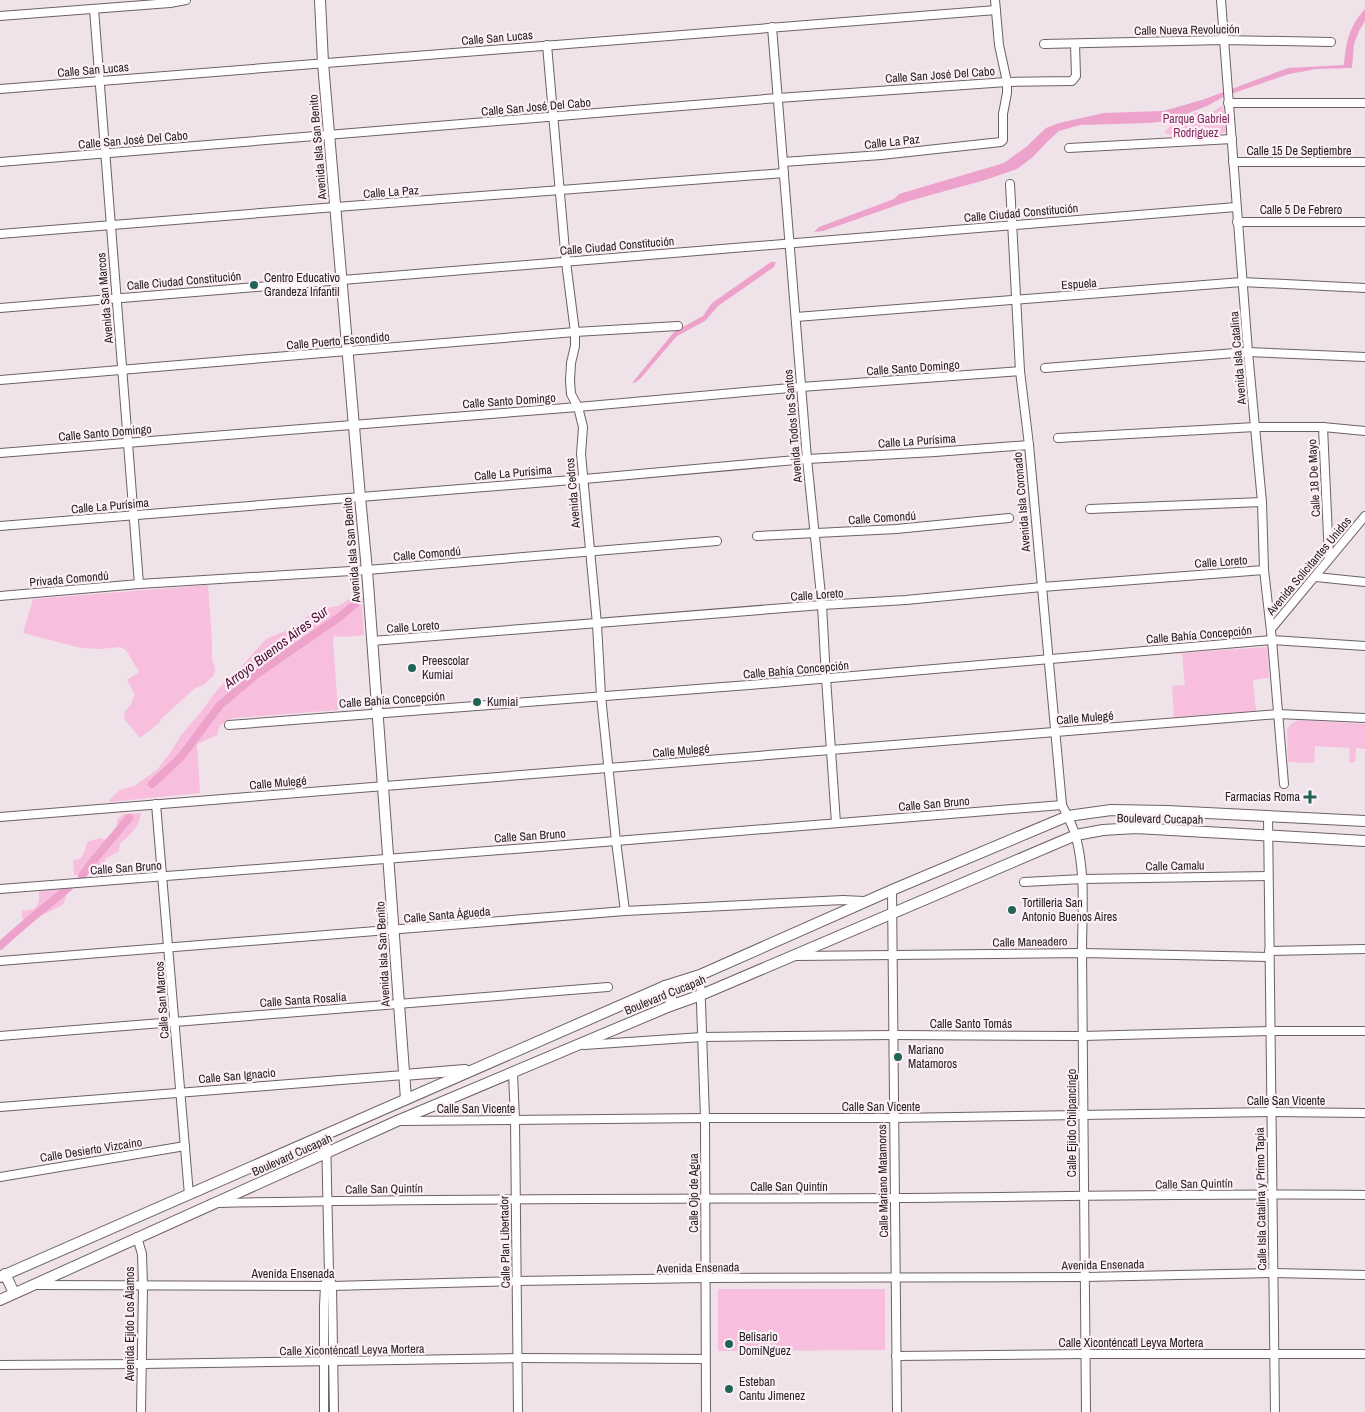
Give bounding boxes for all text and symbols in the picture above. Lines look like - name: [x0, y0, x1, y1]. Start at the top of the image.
- street label: Calle Nueva Revolución: [1134, 21, 1240, 39]
- street label: Calle San Lucas: [461, 27, 533, 49]
- street label: Calle San Lucas: [57, 59, 129, 81]
- street label: Calle San José Del Cabo: [885, 63, 995, 87]
- street label: Avenida Isla San Benito: [305, 94, 331, 201]
- street label: Calle San José Del Cabo: [481, 94, 591, 120]
- park label: Parque Gabriel Rodriguez: [1163, 111, 1229, 141]
- street label: Calle San José Del Cabo: [78, 127, 188, 153]
- street label: Calle La Paz: [863, 131, 921, 153]
- street label: Calle 15 De Septiembre: [1246, 143, 1352, 159]
- street label: Calle La Paz: [363, 182, 419, 202]
- street label: Calle Ciudad Constitución: [963, 200, 1079, 226]
- street label: Calle 5 De Febrero: [1260, 202, 1342, 218]
- street label: Calle Ciudad Constitución: [559, 233, 675, 259]
- street label: Avenida San Marcos: [93, 252, 117, 345]
- street label: Calle Ciudad Constitución: [126, 268, 242, 294]
- place label: Centro Educativo Grandeza Infantil: [264, 270, 340, 300]
- street label: Espuela: [1061, 275, 1098, 293]
- marker: Centro Educativo Grandeza Infantil: [248, 279, 260, 291]
- street label: Avenida Isla Catalina: [1226, 310, 1250, 406]
- street label: Calle Puerto Escondido: [286, 329, 390, 353]
- street label: Calle Santo Domingo: [866, 357, 960, 379]
- street label: Avenida Todos los Santos: [780, 369, 806, 484]
- street label: Calle Santo Domingo: [462, 390, 556, 412]
- street label: Calle Santo Domingo: [58, 421, 152, 445]
- street label: Calle La Purísima: [877, 430, 957, 452]
- street label: Calle 18 De Mayo: [1304, 439, 1324, 517]
- street label: Avenida Isla Coronado: [1010, 452, 1034, 553]
- street label: Avenida Cedros: [562, 457, 584, 530]
- street label: Calle La Purísima: [473, 462, 553, 484]
- street label: Calle La Purísima: [70, 495, 150, 517]
- street label: Avenida Isla San Benito: [339, 497, 365, 604]
- street label: Calle Comondú: [848, 508, 916, 528]
- street label: Avenida Solicitantes Unidos: [1262, 513, 1355, 619]
- street label: Calle Comondú: [393, 543, 461, 565]
- street label: Calle Loreto: [1194, 552, 1248, 572]
- street label: Privada Comondú: [29, 568, 109, 590]
- street label: Calle Loreto: [790, 585, 844, 605]
- water label: Arroyo Buenos Aires Sur: [219, 601, 333, 693]
- street label: Calle Loreto: [386, 617, 440, 637]
- street label: Calle Bahía Concepción: [1145, 622, 1253, 648]
- place label: Preescolar Kumiai: [422, 653, 470, 683]
- street label: Calle Bahía Concepción: [742, 657, 850, 683]
- marker: Preescolar Kumiai: [406, 662, 418, 674]
- street label: Calle Bahía Concepción: [339, 688, 445, 712]
- place label: Kumiai: [487, 694, 518, 710]
- marker: Kumiai: [471, 696, 483, 708]
- street label: Calle Mulegé: [1056, 708, 1114, 728]
- street label: Calle Mulegé: [652, 741, 710, 761]
- street label: Calle Mulegé: [249, 773, 307, 793]
- place label: Farmacias Roma: [1225, 789, 1301, 805]
- marker: Farmacias Roma: [1304, 791, 1316, 803]
- street label: Calle San Bruno: [898, 793, 970, 815]
- street label: Boulevard Cucapah: [1117, 810, 1203, 828]
- street label: Calle San Bruno: [494, 826, 566, 846]
- street label: Calle Camalu: [1145, 857, 1205, 875]
- street label: Calle San Bruno: [90, 858, 162, 878]
- place label: Tortilleria San Antonio Buenos Aires: [1021, 895, 1117, 925]
- street label: Avenida Isla San Benito: [372, 901, 394, 1008]
- street label: Calle Santa Águeda: [403, 903, 492, 927]
- marker: Tortilleria San Antonio Buenos Aires: [1006, 904, 1018, 916]
- street label: Calle Maneadero: [992, 933, 1068, 951]
- street label: Calle San Marcos: [151, 961, 173, 1039]
- street label: Boulevard Cucapah: [622, 971, 708, 1019]
- street label: Calle Santa Rosalía: [259, 989, 347, 1011]
- street label: Calle Santo Tomás: [930, 1016, 1012, 1032]
- place label: Mariano Matamoros: [908, 1042, 957, 1072]
- marker: Mariano Matamoros: [892, 1051, 904, 1063]
- street label: Calle San Ignacio: [198, 1065, 276, 1087]
- street label: Calle Ejido Chilpancingo: [1064, 1069, 1080, 1177]
- street label: Calle San Vicente: [1247, 1093, 1325, 1109]
- street label: Calle San Vicente: [842, 1099, 920, 1115]
- street label: Calle San Vicente: [437, 1101, 515, 1117]
- street label: Calle Mariano Matamoros: [874, 1124, 892, 1238]
- street label: Calle Isla Catalina y Primo Tapia: [1252, 1127, 1270, 1271]
- street label: Boulevard Cucapah: [249, 1130, 335, 1180]
- street label: Calle Desierto Vizcaíno: [39, 1134, 143, 1166]
- street label: Calle Ojo de Agua: [686, 1153, 702, 1233]
- street label: Calle San Quintín: [1155, 1175, 1233, 1193]
- street label: Calle San Quintín: [750, 1179, 828, 1195]
- street label: Calle San Quintín: [345, 1180, 423, 1198]
- street label: Calle Plan Libertador: [496, 1195, 514, 1288]
- street label: Avenida Ensenada: [1060, 1256, 1145, 1274]
- street label: Avenida Ensenada: [655, 1259, 740, 1277]
- street label: Avenida Ensenada: [251, 1266, 335, 1282]
- street label: Avenida Ejido Los Álamos: [122, 1267, 138, 1382]
- place label: Belisario DomiNguez: [739, 1329, 791, 1359]
- street label: Calle Xiconténcatl Leyva Mortera: [1059, 1335, 1204, 1351]
- marker: Belisario DomiNguez: [723, 1338, 735, 1350]
- street label: Calle Xiconténcatl Leyva Mortera: [279, 1341, 425, 1359]
- place label: Esteban Cantu Jimenez: [739, 1374, 805, 1404]
- marker: Esteban Cantu Jimenez: [723, 1383, 735, 1395]

